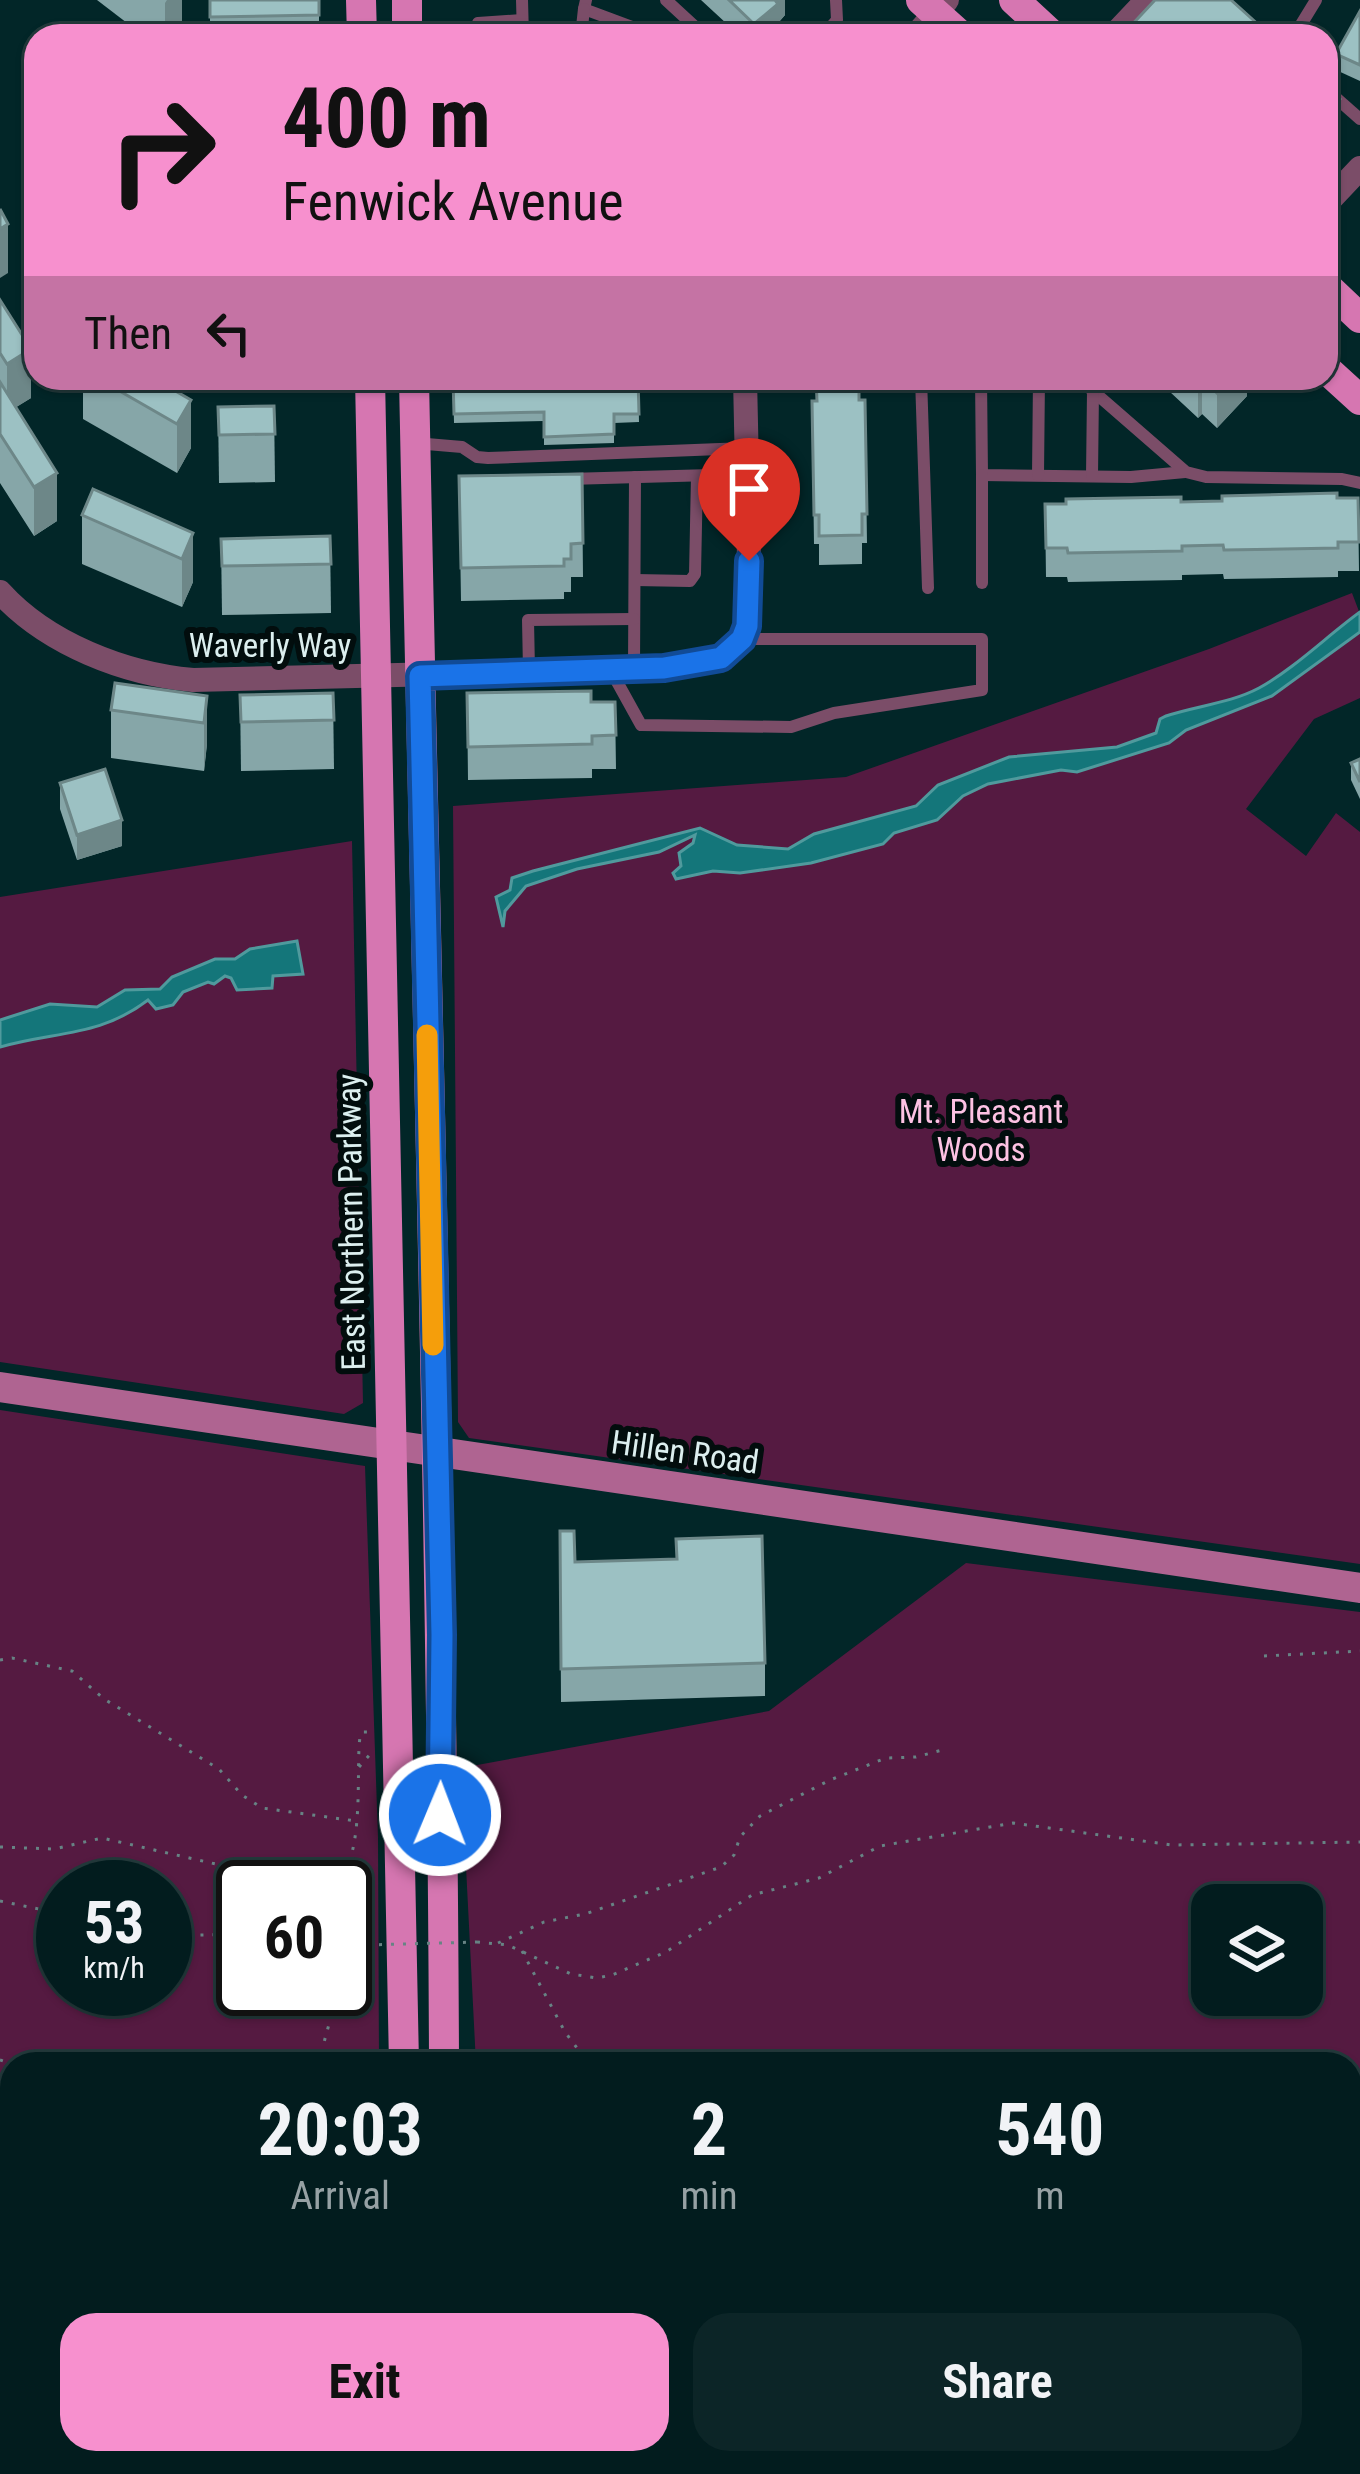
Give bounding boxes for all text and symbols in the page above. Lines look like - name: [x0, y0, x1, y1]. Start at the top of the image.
- text: 400 m: [282, 69, 491, 168]
- icon: right: [84, 72, 240, 228]
- text: Fenwick Avenue: [282, 170, 624, 233]
- icon: left: [196, 300, 262, 366]
- text: Then: [84, 307, 172, 360]
- pin: [698, 438, 800, 561]
- icon: arrive: [716, 456, 782, 522]
- street label: Waverly Way: [189, 626, 351, 665]
- street label: East Northern Parkway: [329, 1073, 373, 1371]
- park label: Mt. Pleasant Woods: [899, 1092, 1063, 1169]
- street label: Hillen Road: [609, 1422, 761, 1482]
- position arrow: [377, 1752, 503, 1878]
- speed limit sign: 60: [216, 1860, 372, 2016]
- map controls: [1191, 1884, 1323, 2016]
- button: layers: [1191, 1884, 1323, 2016]
- text: 53: [84, 1887, 144, 1958]
- text: km/h: [83, 1950, 145, 1985]
- text: 20:03: [258, 2088, 423, 2173]
- text: 2: [691, 2088, 727, 2173]
- text: 540: [995, 2088, 1104, 2173]
- text: Arrival: [291, 2173, 390, 2219]
- text: min: [680, 2173, 738, 2219]
- text: m: [1035, 2173, 1065, 2219]
- button: Exit: [60, 2313, 669, 2451]
- button: Share: [693, 2313, 1302, 2451]

